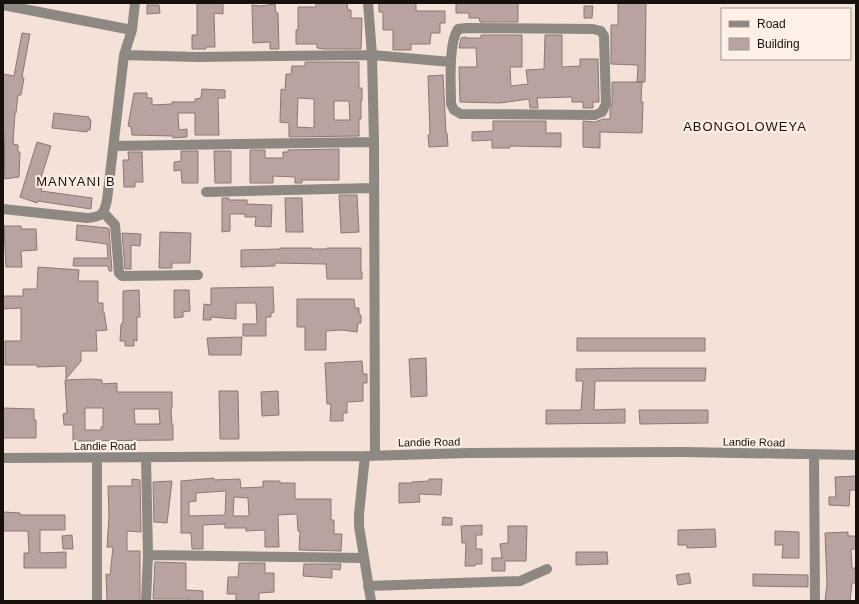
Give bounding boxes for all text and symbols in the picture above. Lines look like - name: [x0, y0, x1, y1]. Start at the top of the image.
- legend: [721, 8, 851, 60]
- text: Road: [757, 17, 786, 31]
- text: Building: [757, 37, 800, 51]
- district label: ABONGOLOWEYA: [683, 119, 807, 134]
- district label: MANYANI B: [36, 174, 116, 189]
- street label: Landie Road: [398, 435, 460, 449]
- street label: Landie Road: [723, 435, 785, 449]
- street label: Landie Road: [74, 440, 136, 452]

